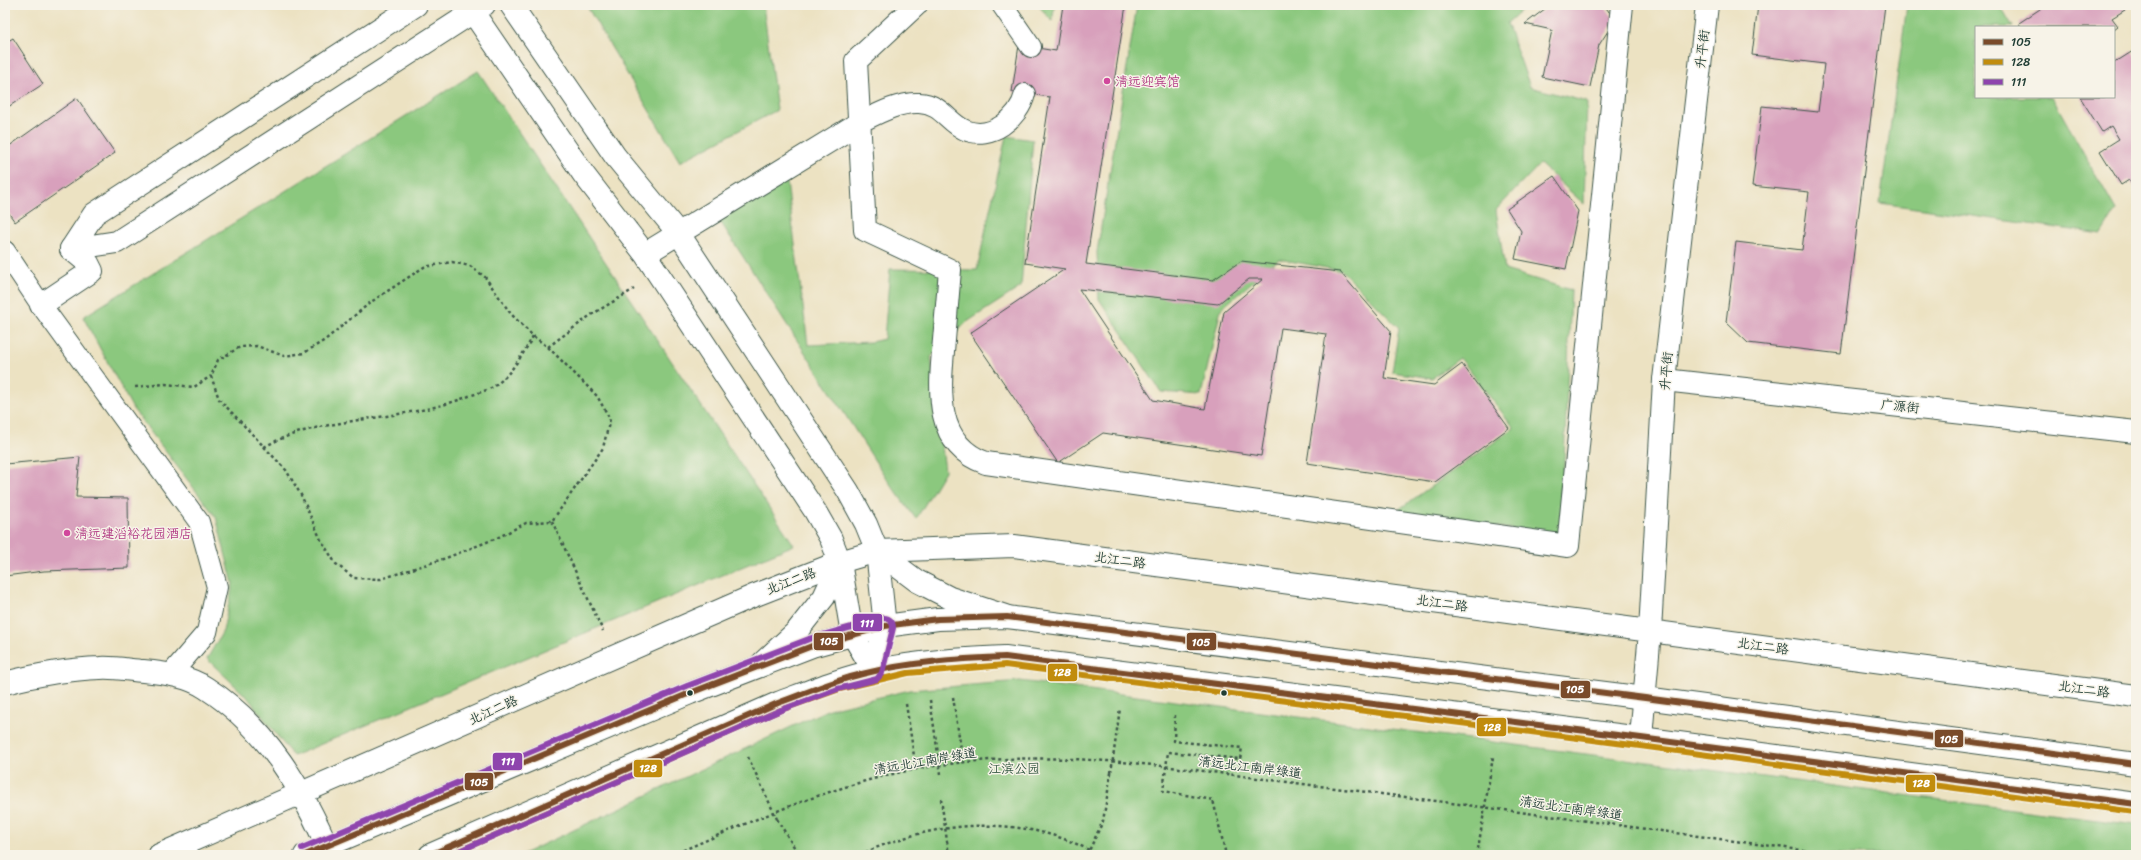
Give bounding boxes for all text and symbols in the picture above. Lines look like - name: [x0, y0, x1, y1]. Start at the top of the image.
- legend: [1975, 26, 2115, 98]
- street label: 升平街: [1688, 28, 1716, 70]
- text: 105: [2011, 31, 2031, 53]
- text: 128: [2011, 51, 2030, 73]
- place label: 清远迎宾馆: [1115, 70, 1180, 93]
- text: 111: [2011, 71, 2026, 93]
- marker: 清远迎宾馆: [1102, 76, 1112, 86]
- street label: 升平街: [1653, 351, 1679, 391]
- street label: 广源街: [1879, 393, 1921, 419]
- place label: 清远建滔裕花园酒店: [75, 522, 192, 545]
- marker: 清远建滔裕花园酒店: [62, 528, 72, 538]
- street label: 北江二路: [1093, 545, 1147, 575]
- street label: 北江二路: [763, 561, 819, 601]
- street label: 北江二路: [1415, 588, 1469, 618]
- line badge: 111: [852, 613, 883, 632]
- text: 111: [860, 614, 874, 633]
- street label: 北江二路: [1736, 631, 1790, 661]
- line badge: 105: [813, 632, 844, 651]
- text: 105: [820, 632, 838, 651]
- line badge: 105: [1186, 632, 1217, 651]
- text: 105: [1192, 633, 1210, 652]
- line badge: 128: [1047, 663, 1078, 682]
- text: 128: [1053, 663, 1071, 682]
- street label: 北江二路: [2057, 674, 2111, 704]
- line badge: 105: [1560, 680, 1591, 699]
- text: 105: [1566, 680, 1584, 699]
- unlabelled marker: [685, 688, 695, 698]
- unlabelled marker: [1219, 688, 1229, 698]
- street label: 北江二路: [465, 689, 521, 731]
- line badge: 128: [1476, 717, 1507, 737]
- text: 128: [1483, 718, 1501, 737]
- line badge: 105: [1934, 729, 1964, 748]
- text: 105: [1940, 730, 1958, 749]
- street label: 清远北江南岸绿道: [872, 741, 978, 781]
- street label: 清远北江南岸绿道: [1197, 749, 1303, 785]
- line badge: 111: [492, 752, 523, 771]
- text: 111: [501, 752, 515, 771]
- park label: 江滨公园: [988, 757, 1040, 780]
- line badge: 128: [633, 759, 663, 778]
- text: 128: [639, 759, 657, 778]
- line badge: 105: [464, 772, 494, 791]
- text: 105: [470, 773, 488, 792]
- line badge: 128: [1905, 774, 1936, 793]
- text: 128: [1912, 774, 1930, 793]
- street label: 清远北江南岸绿道: [1518, 789, 1624, 827]

